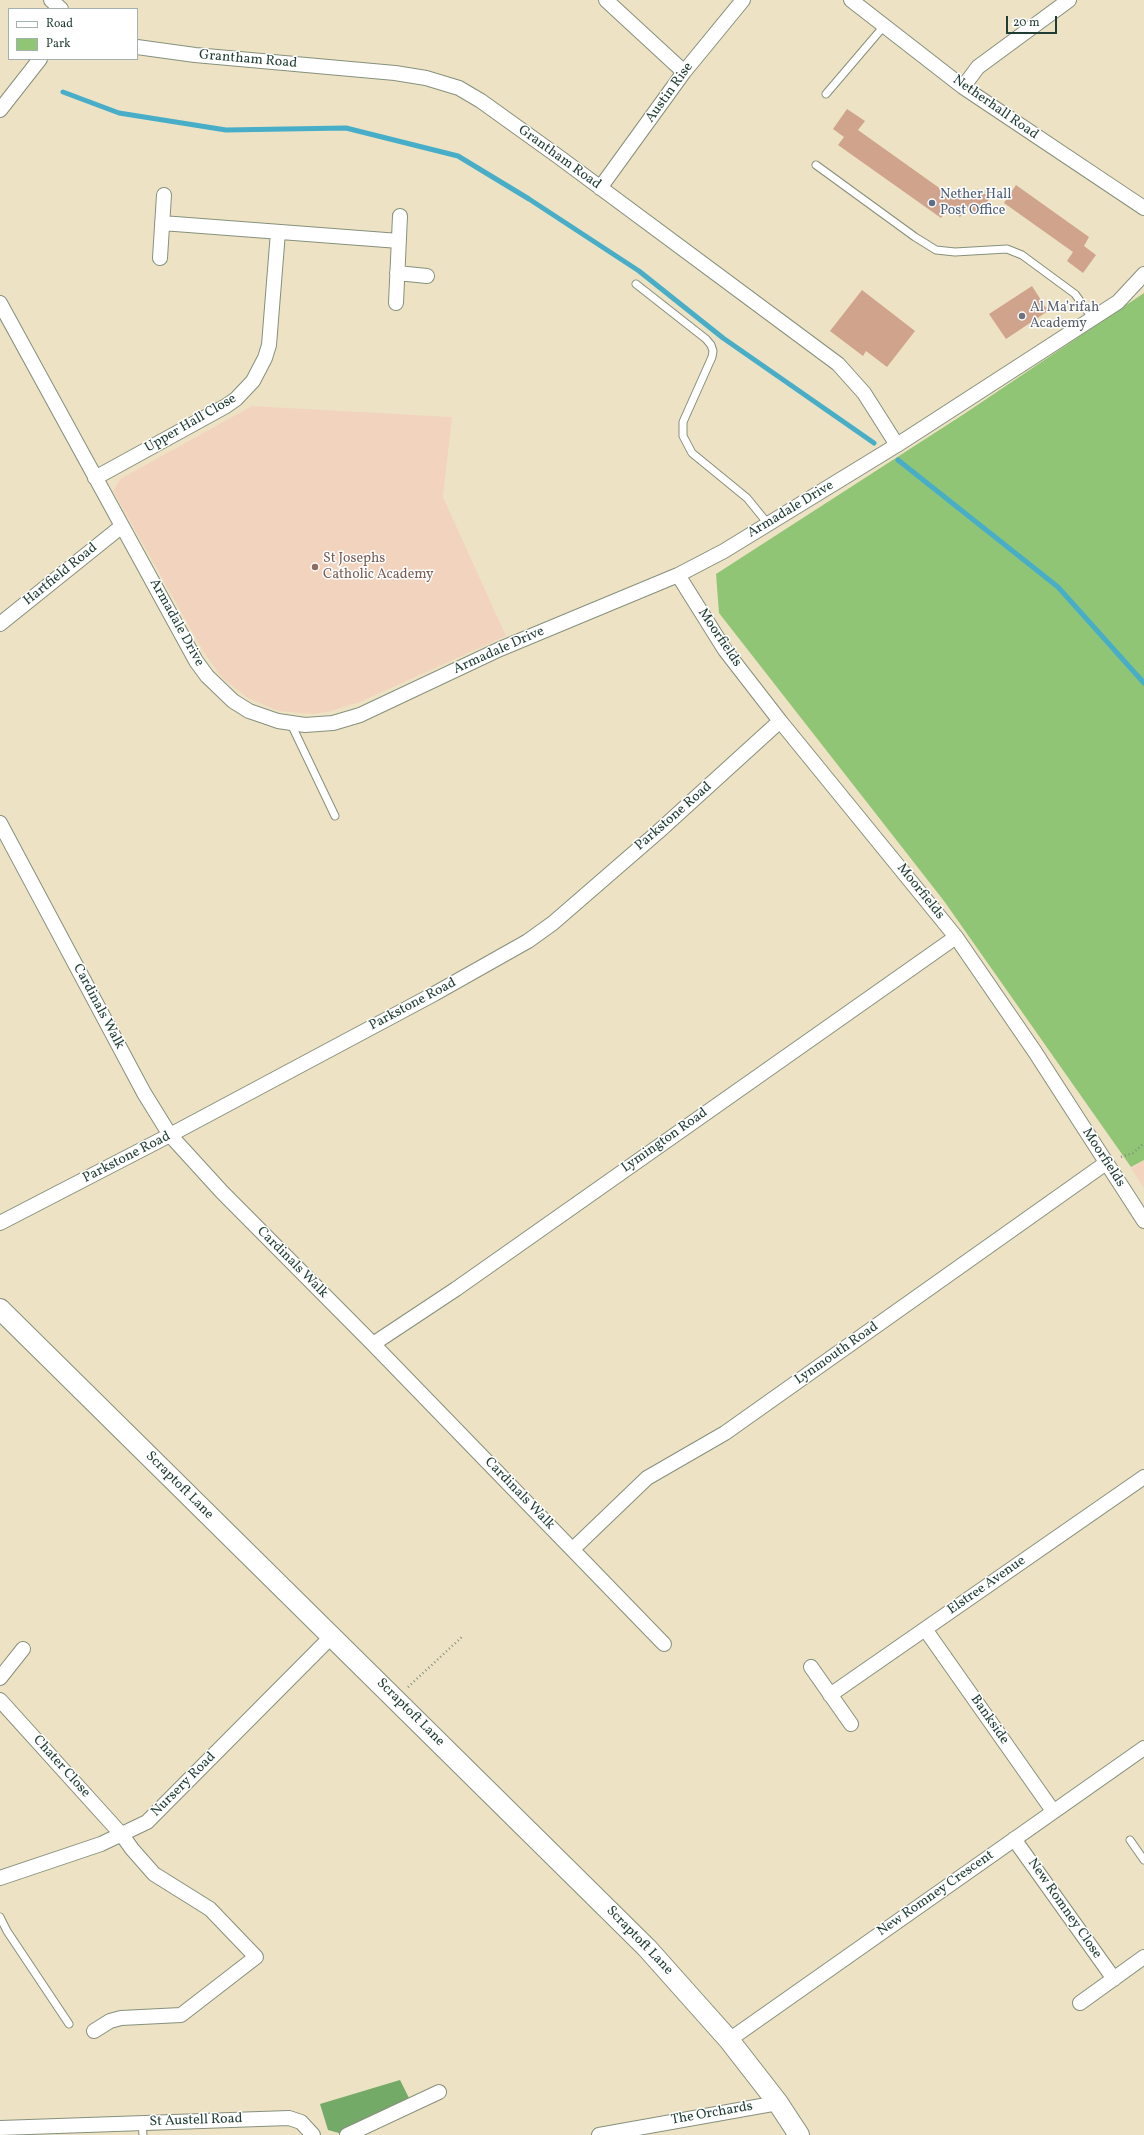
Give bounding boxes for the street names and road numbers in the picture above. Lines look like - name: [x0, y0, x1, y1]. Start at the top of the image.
- street label: Grantham Road: [198, 47, 298, 73]
- street label: Austin Rise: [643, 60, 697, 126]
- street label: Netherhall Road: [949, 72, 1041, 144]
- street label: Grantham Road: [514, 122, 604, 194]
- street label: Upper Hall Close: [142, 391, 240, 457]
- street label: Armadale Drive: [745, 478, 837, 542]
- street label: Hartfield Road: [21, 540, 101, 610]
- street label: Armadale Drive: [145, 576, 207, 670]
- street label: Moorfields: [693, 606, 745, 670]
- street label: Armadale Drive: [451, 623, 547, 679]
- street label: Parkstone Road: [632, 779, 716, 855]
- street label: Moorfields: [892, 861, 948, 923]
- street label: Cardinals Walk: [68, 961, 128, 1053]
- street label: Parkstone Road: [367, 975, 459, 1035]
- street label: Lymington Road: [619, 1105, 711, 1177]
- street label: Moorfields: [1078, 1125, 1128, 1191]
- street label: Parkstone Road: [80, 1129, 174, 1187]
- street label: Cardinals Walk: [253, 1224, 331, 1302]
- street label: Lynmouth Road: [792, 1319, 882, 1389]
- street label: Scraptoft Lane: [141, 1448, 217, 1524]
- street label: Cardinals Walk: [480, 1454, 558, 1534]
- street label: Elstree Avenue: [945, 1553, 1029, 1619]
- street label: Scraptoft Lane: [372, 1675, 448, 1751]
- street label: Bankside: [966, 1692, 1012, 1748]
- street label: Chater Close: [29, 1732, 93, 1802]
- street label: Nursery Road: [148, 1749, 220, 1821]
- street label: New Romney Crescent: [874, 1847, 998, 1941]
- street label: New Romney Close: [1023, 1856, 1105, 1962]
- street label: Scraptoft Lane: [602, 1903, 676, 1979]
- street label: The Orchards: [670, 2099, 754, 2129]
- street label: St Austell Road: [149, 2111, 243, 2131]

